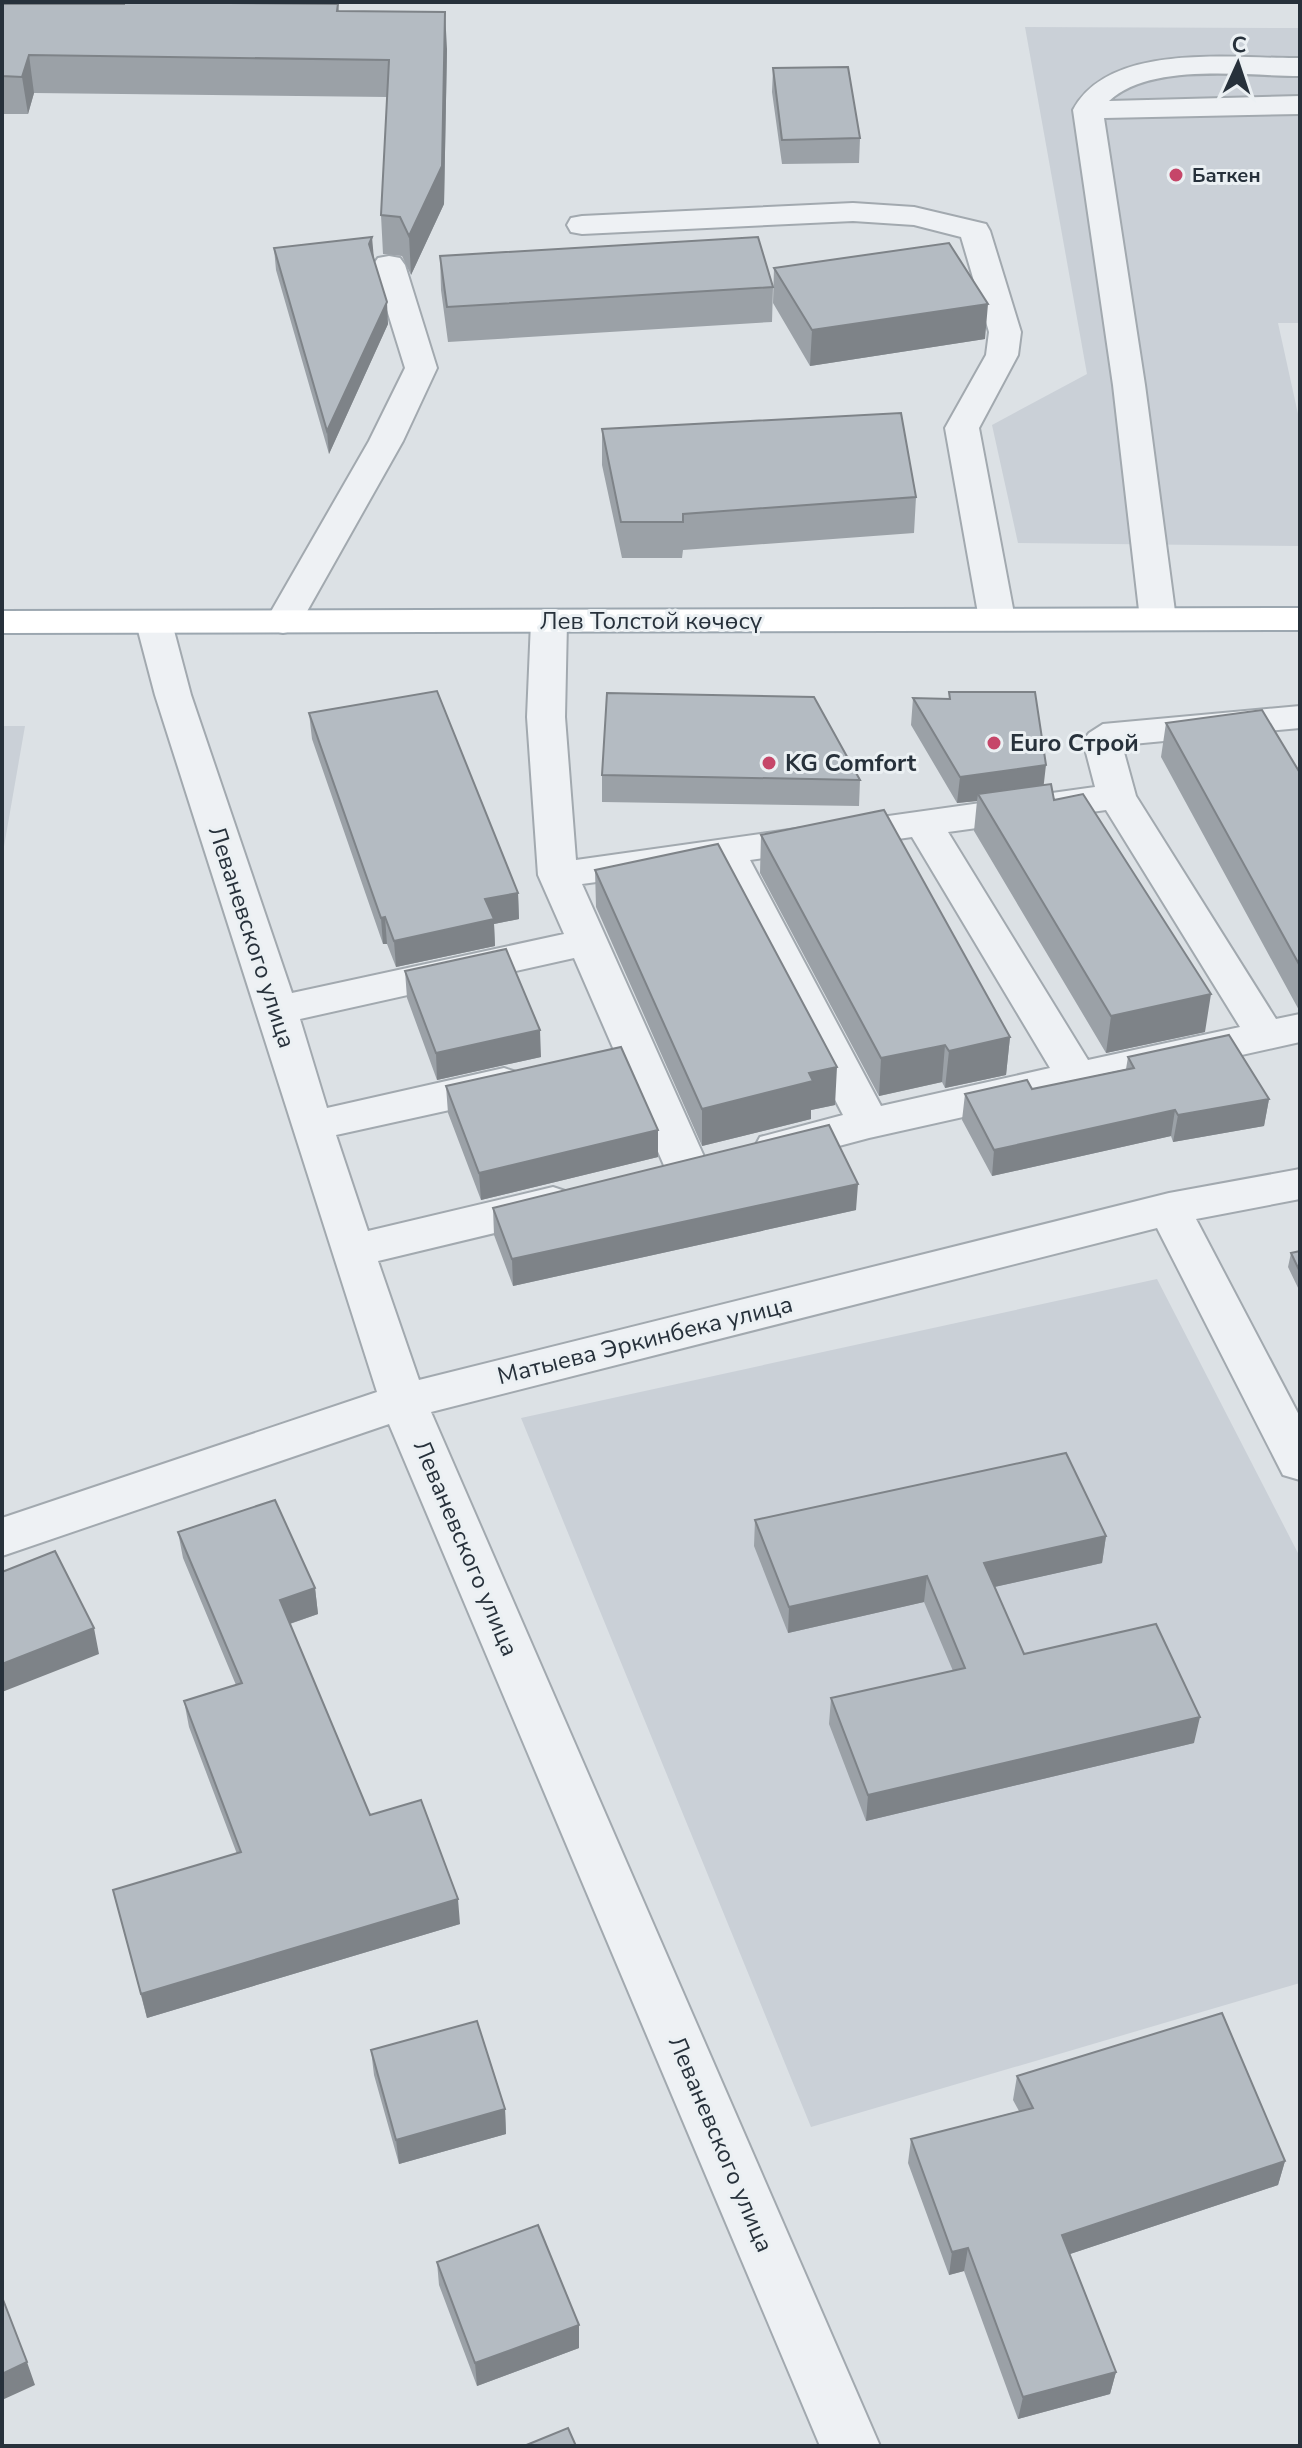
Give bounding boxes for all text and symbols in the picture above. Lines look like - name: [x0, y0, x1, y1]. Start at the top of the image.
- north arrow: [1198, 24, 1278, 104]
- text: С: [1231, 30, 1247, 60]
- place label: Баткен: [1192, 162, 1261, 189]
- marker: Баткен: [1167, 166, 1185, 184]
- street label: Лев Толстой көчөсү: [540, 605, 763, 637]
- place label: Euro Строй: [1010, 727, 1139, 759]
- marker: Euro Строй: [985, 734, 1003, 752]
- place label: KG Comfort: [785, 747, 917, 779]
- marker: KG Comfort: [760, 754, 778, 772]
- street label: Леваневского улица: [201, 822, 303, 1052]
- street label: Матыева Эркинбека улица: [494, 1288, 796, 1392]
- street label: Леваневского улица: [406, 1435, 526, 1661]
- street label: Леваневского улица: [661, 2031, 781, 2257]

